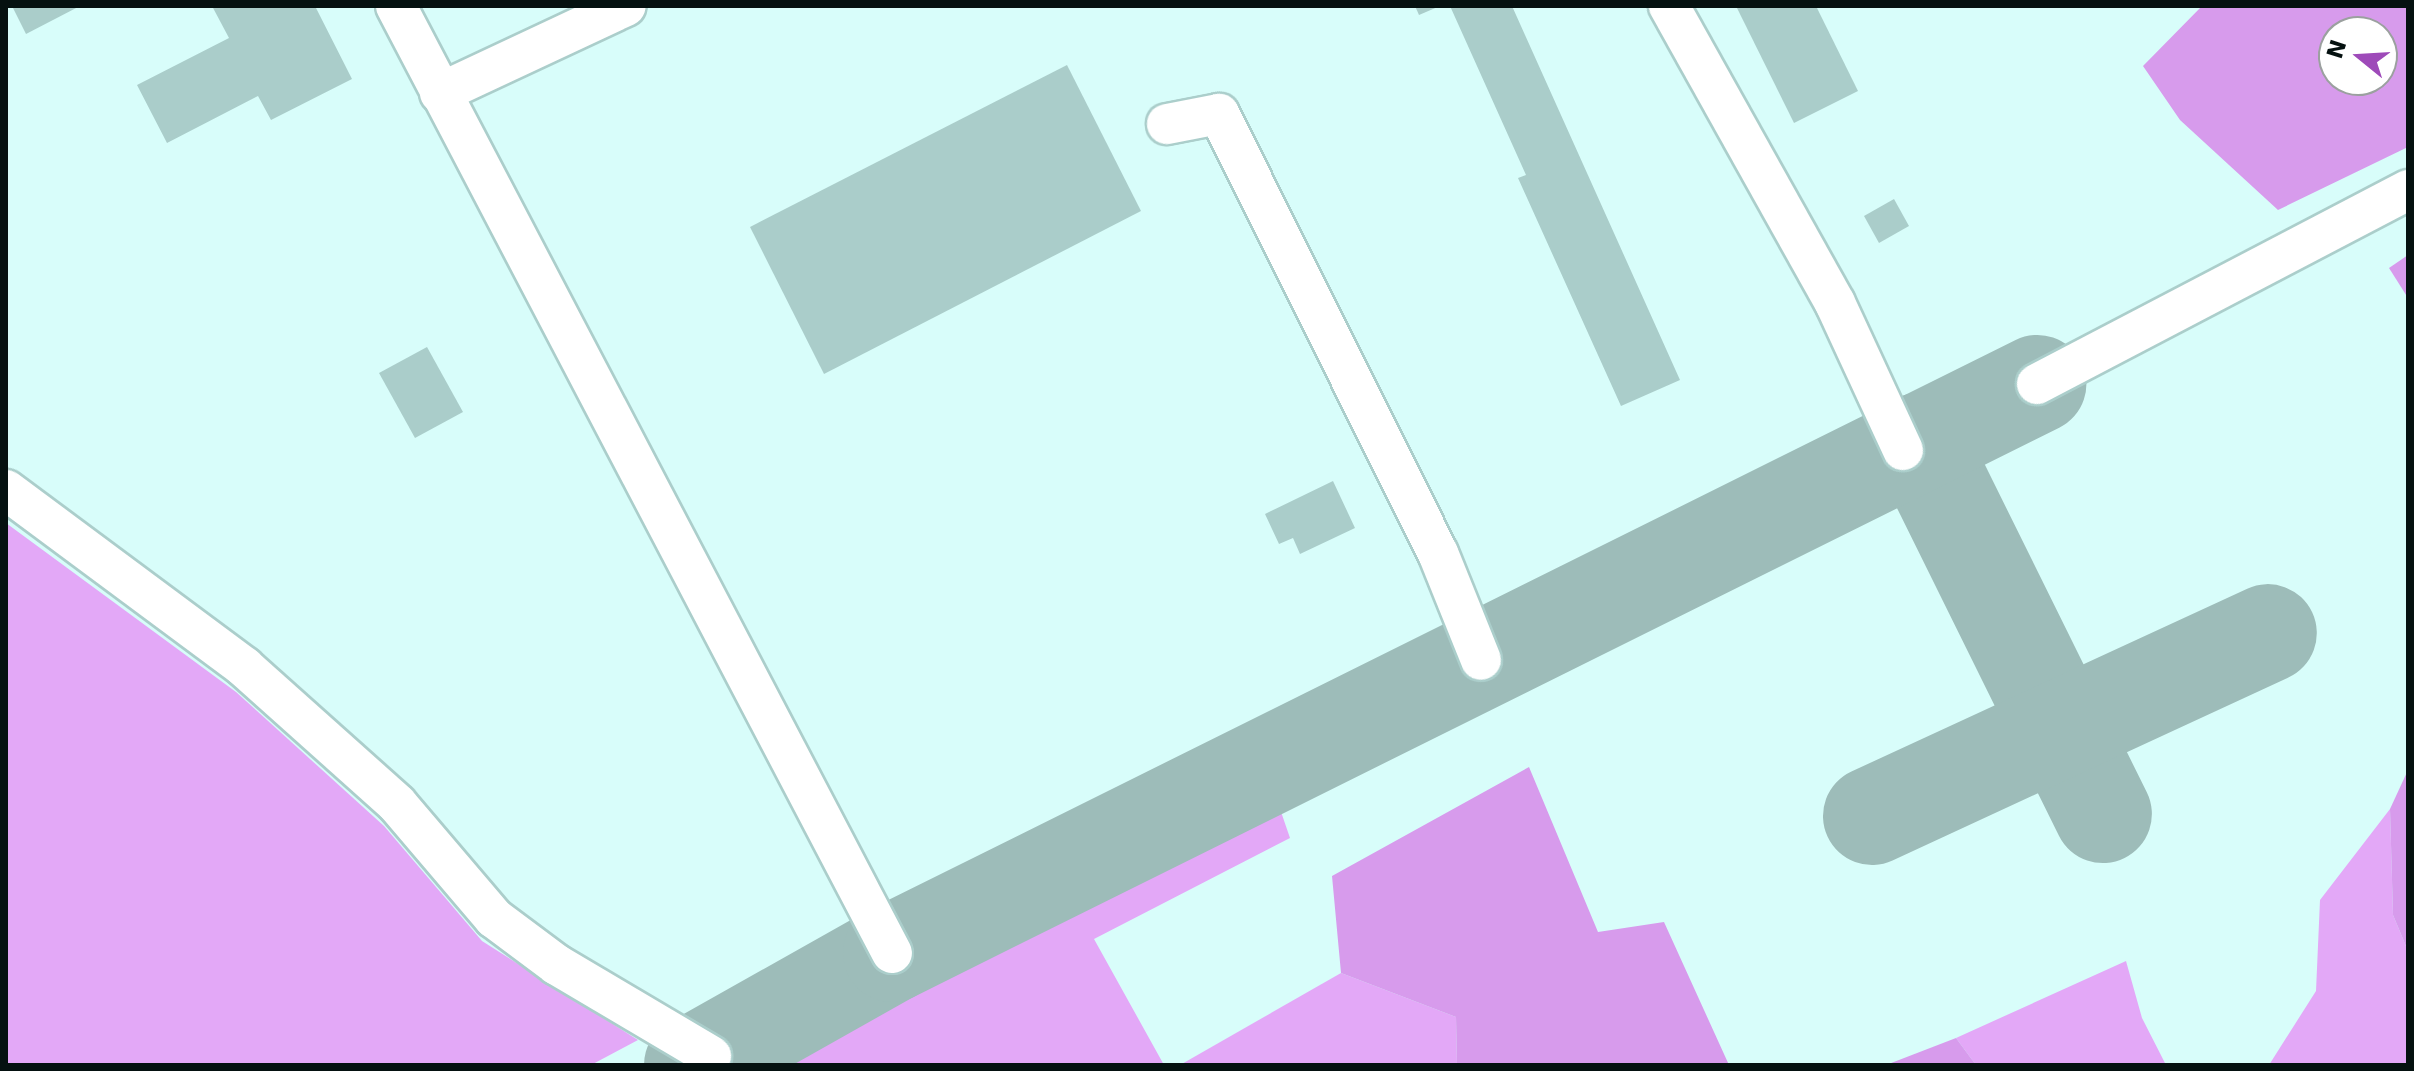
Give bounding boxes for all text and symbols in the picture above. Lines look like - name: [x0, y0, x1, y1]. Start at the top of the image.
- north arrow: [2318, 16, 2398, 96]
- text: N: [2322, 36, 2351, 62]

